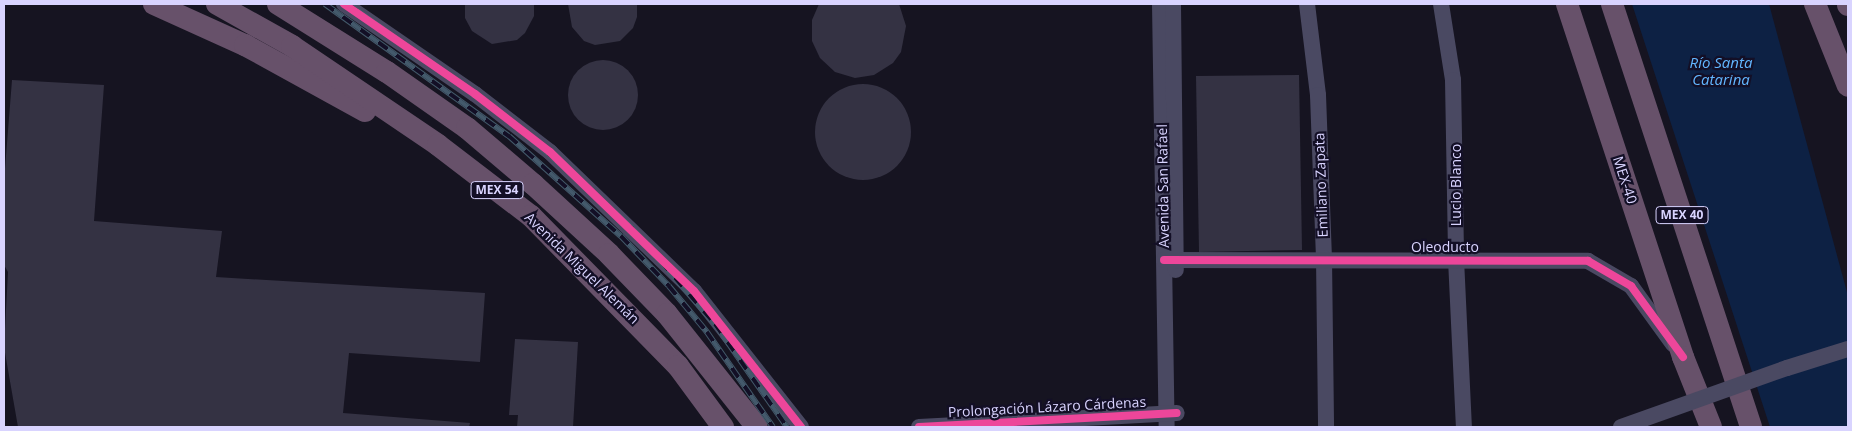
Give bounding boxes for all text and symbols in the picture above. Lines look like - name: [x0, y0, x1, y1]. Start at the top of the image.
- water label: Río Santa Catarina: [1690, 53, 1752, 88]
- street label: Avenida San Rafael: [1154, 124, 1172, 248]
- street label: Emiliano Zapata: [1311, 132, 1331, 238]
- street label: Lucio Blanco: [1448, 144, 1464, 226]
- street label: MEX-40: [1609, 154, 1641, 206]
- road number: MEX 54: [470, 180, 524, 200]
- road number: MEX 40: [1654, 206, 1710, 224]
- street label: Avenida Miguel Alemán: [521, 209, 643, 327]
- street label: Oleoducto: [1411, 239, 1479, 255]
- street label: Prolongación Lázaro Cárdenas: [948, 393, 1146, 421]

